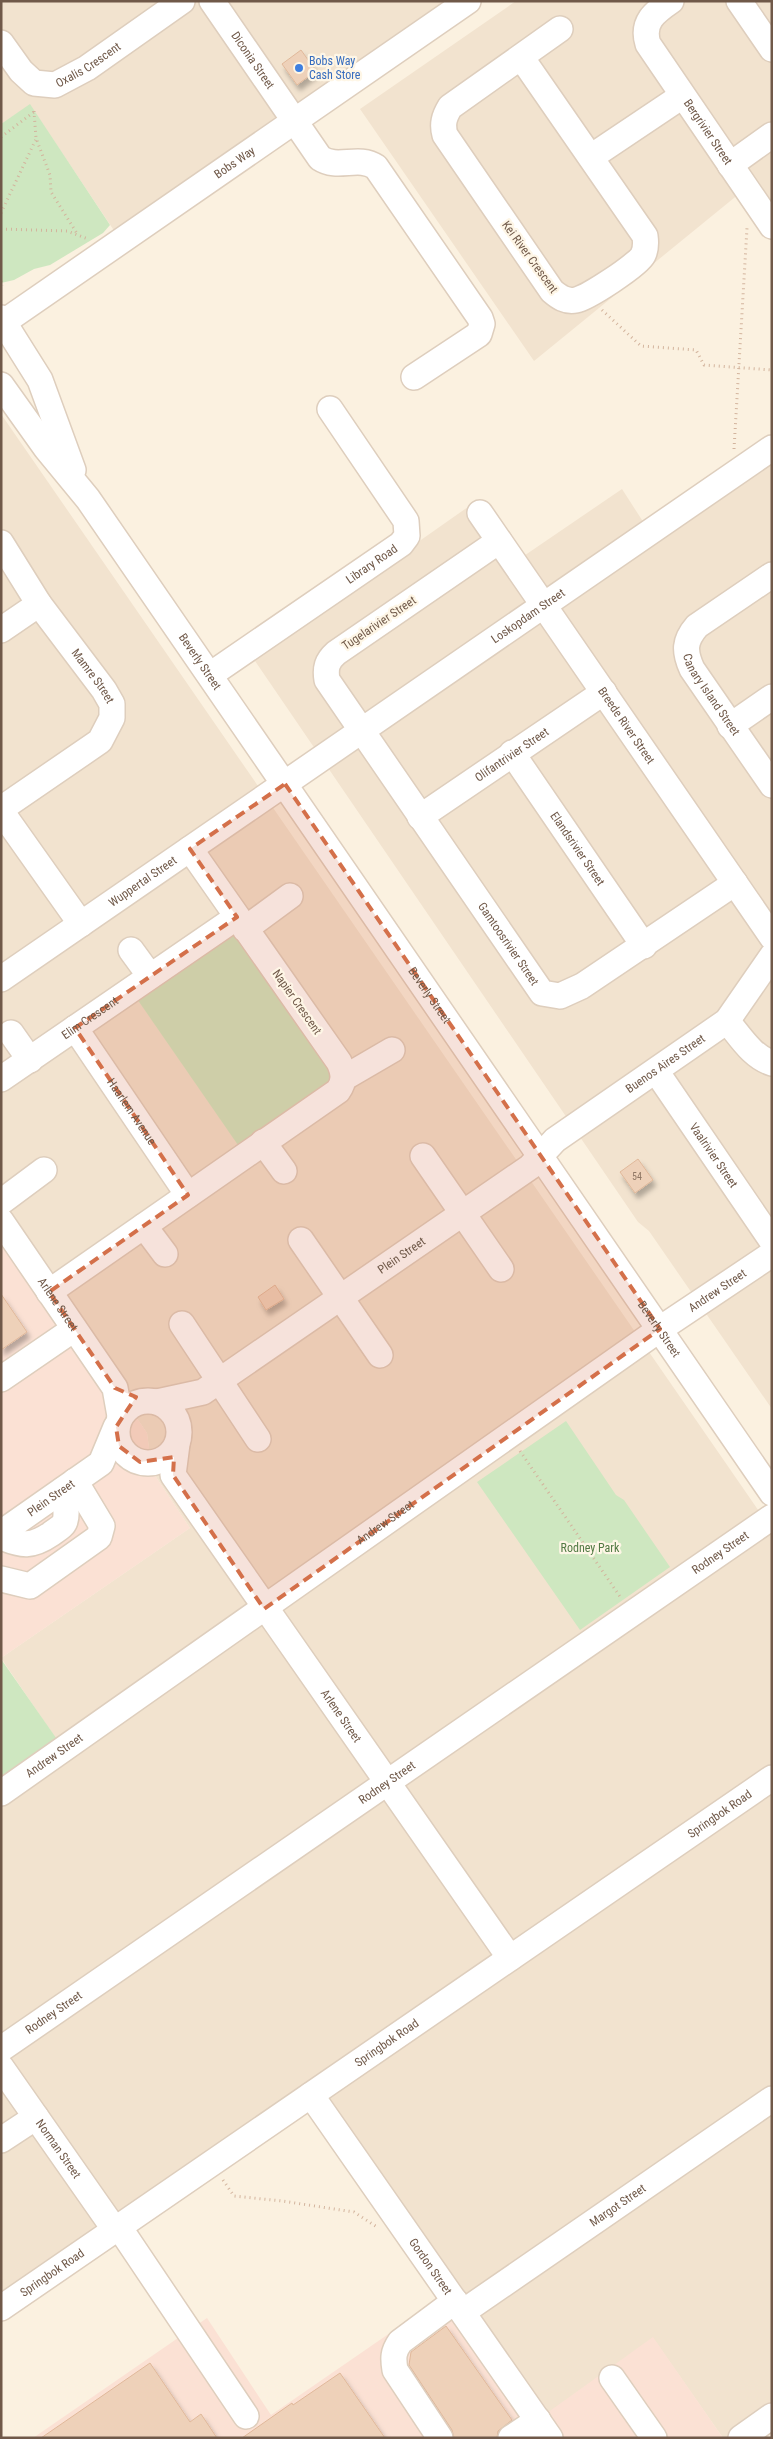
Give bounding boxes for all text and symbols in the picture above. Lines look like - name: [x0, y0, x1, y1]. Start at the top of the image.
- street label: Diconia Street: [228, 29, 278, 92]
- street label: Oxalis Crescent: [53, 39, 124, 90]
- place label: Bobs Way Cash Store: [309, 54, 361, 82]
- marker: Bobs Way Cash Store: [293, 62, 305, 74]
- street label: Bergrivier Street: [681, 97, 735, 168]
- street label: Bobs Way: [212, 143, 258, 181]
- street label: Kei River Crescent: [499, 218, 561, 296]
- street label: Library Road: [343, 542, 400, 587]
- street label: Loskopdam Street: [489, 586, 568, 646]
- street label: Tugelarivier Street: [339, 593, 419, 653]
- street label: Beverly Street: [176, 631, 224, 693]
- street label: Mamre Street: [68, 646, 117, 706]
- street label: Canary Island Street: [680, 652, 743, 739]
- street label: Breede River Street: [595, 684, 658, 767]
- street label: Olifantrivier Street: [472, 724, 552, 785]
- street label: Elandsrivier Street: [547, 809, 608, 889]
- street label: Wuppertal Street: [106, 853, 180, 910]
- street label: Gamtoosrivier Street: [475, 900, 542, 988]
- street label: Beverly Street: [405, 965, 454, 1027]
- street label: Napier Crescent: [270, 967, 325, 1037]
- street label: Elim Crescent: [59, 993, 121, 1042]
- street label: Buenos Aires Street: [623, 1031, 708, 1096]
- street label: Haarlem Avenue: [104, 1076, 159, 1148]
- street label: Vaalrivier Street: [686, 1120, 741, 1191]
- house number: 54: [632, 1171, 642, 1182]
- street label: Plein Street: [375, 1234, 428, 1277]
- street label: Andrew Street: [686, 1266, 749, 1315]
- street label: Arlene Street: [35, 1275, 81, 1334]
- street label: Beverly Street: [635, 1298, 684, 1360]
- street label: Plein Street: [25, 1476, 78, 1519]
- street label: Andrew Street: [354, 1497, 417, 1547]
- street label: Rodney Street: [689, 1528, 752, 1577]
- park label: Rodney Park: [561, 1541, 620, 1555]
- street label: Arlene Street: [318, 1687, 365, 1745]
- street label: Andrew Street: [23, 1730, 86, 1780]
- street label: Rodney Street: [356, 1758, 418, 1807]
- street label: Springbok Road: [685, 1787, 754, 1841]
- street label: Rodney Street: [23, 1988, 85, 2037]
- street label: Springbok Road: [352, 2016, 421, 2070]
- street label: Norman Street: [33, 2117, 84, 2181]
- street label: Margot Street: [587, 2181, 649, 2229]
- street label: Gordon Street: [406, 2236, 455, 2298]
- street label: Springbok Road: [17, 2246, 87, 2300]

